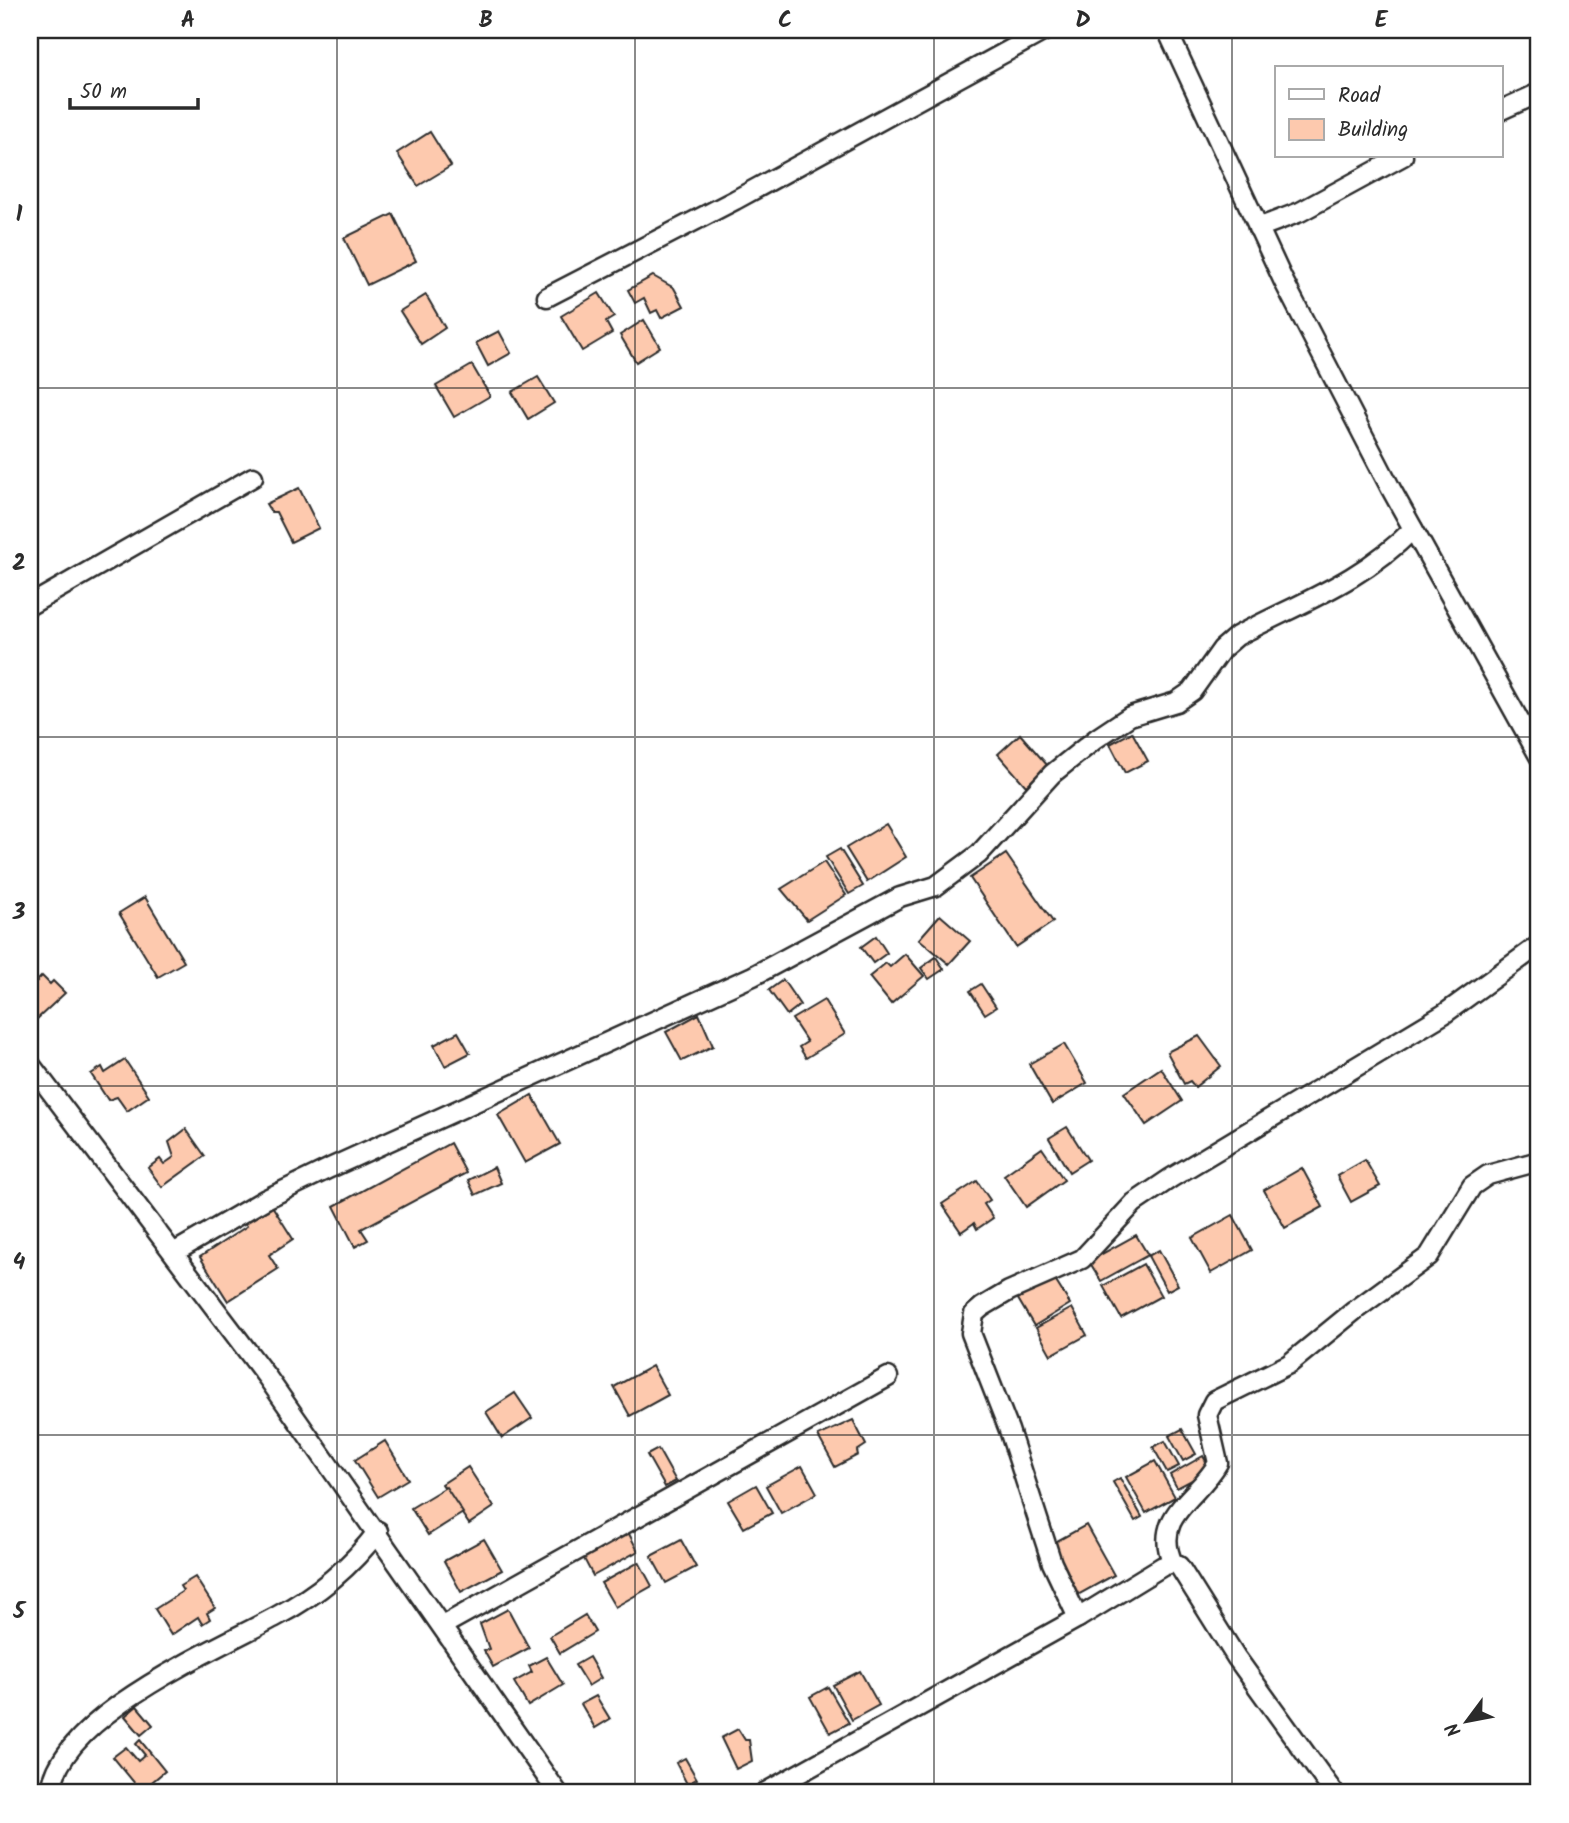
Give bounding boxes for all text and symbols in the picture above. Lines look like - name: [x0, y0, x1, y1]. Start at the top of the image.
- text: A: [181, 3, 195, 39]
- text: B: [479, 3, 493, 39]
- text: C: [778, 3, 792, 39]
- text: D: [1075, 3, 1091, 39]
- text: E: [1375, 3, 1389, 39]
- scale bar: [70, 66, 198, 110]
- legend: [1275, 66, 1502, 158]
- text: 50 m: [80, 76, 127, 109]
- text: Road: [1338, 80, 1381, 113]
- text: Building: [1338, 114, 1408, 147]
- text: 1: [16, 197, 23, 233]
- text: 2: [12, 546, 26, 582]
- text: 3: [12, 895, 26, 931]
- text: 4: [13, 1245, 26, 1281]
- text: 5: [12, 1594, 27, 1630]
- north arrow: [1432, 1686, 1502, 1756]
- text: N: [1438, 1716, 1470, 1742]

